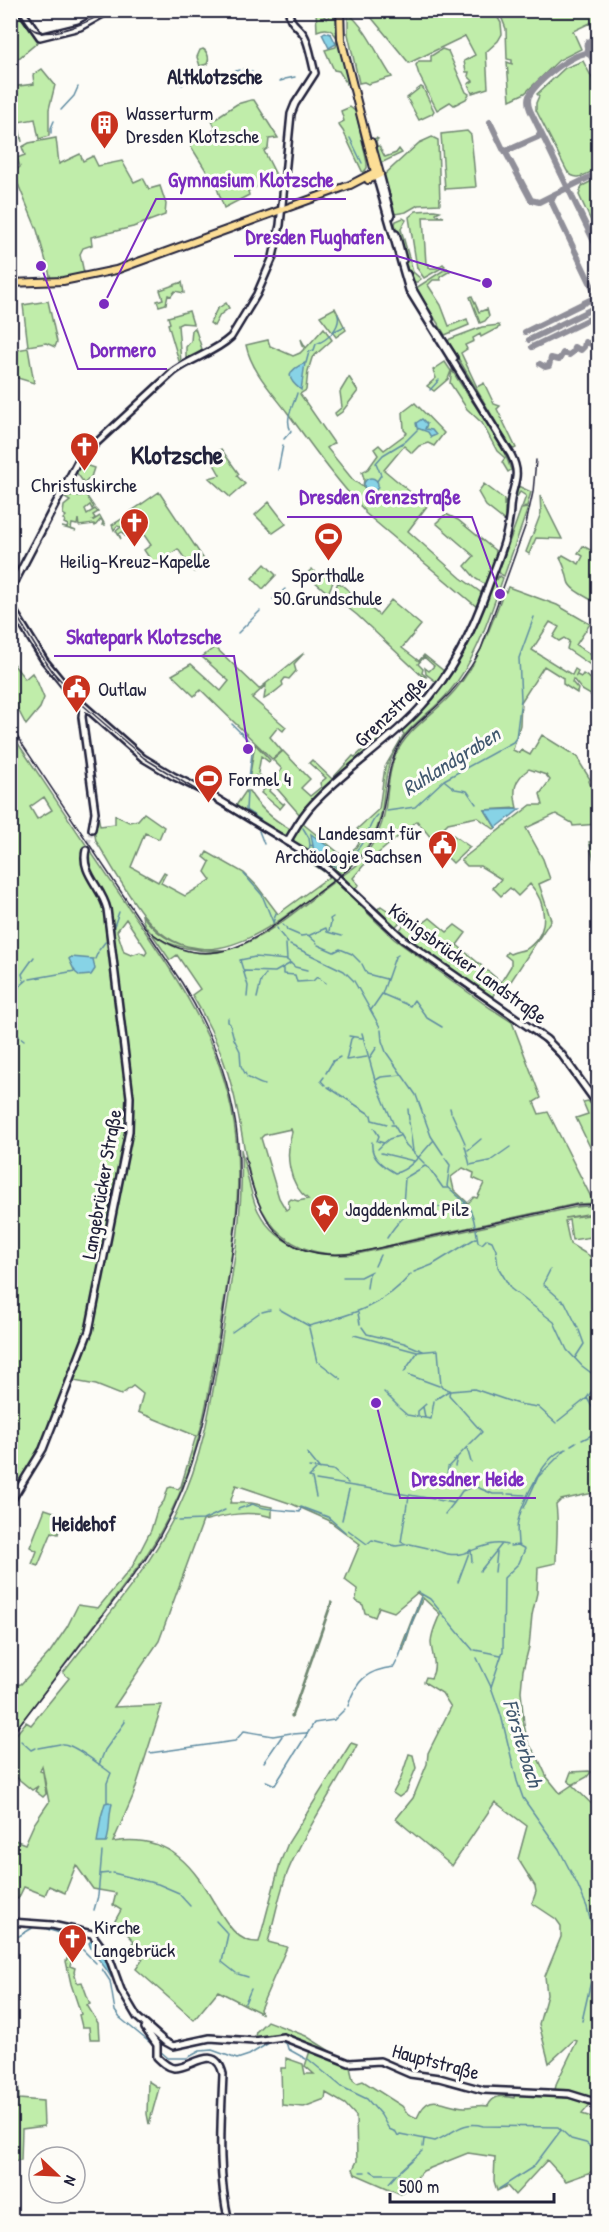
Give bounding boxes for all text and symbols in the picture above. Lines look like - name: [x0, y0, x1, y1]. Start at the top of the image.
- district label: Altklotzsche: [167, 62, 263, 91]
- place label: Wasserturm Dresden Klotzsche: [126, 99, 259, 149]
- building icon: Wasserturm Dresden Klotzsche: [89, 108, 121, 150]
- callout: Gymnasium Klotzsche: [156, 160, 346, 199]
- text: Gymnasium Klotzsche: [168, 165, 335, 195]
- callout: Dresden Flughafen: [234, 217, 397, 256]
- text: Dresden Flughafen: [245, 222, 385, 252]
- callout: Dormero: [78, 330, 167, 369]
- text: Dormero: [90, 335, 156, 364]
- church icon: Christuskirche: [68, 430, 100, 472]
- district label: Klotzsche: [131, 437, 224, 472]
- place label: Christuskirche: [31, 471, 137, 498]
- callout: Dresden Grenzstraße: [287, 478, 472, 517]
- text: Dresden Grenzstraße: [299, 482, 461, 512]
- church icon: Heilig-Kreuz-Kapelle: [119, 506, 151, 548]
- sports icon: Sporthalle 50.Grundschule: [312, 520, 344, 562]
- place label: Heilig-Kreuz-Kapelle: [60, 547, 210, 574]
- place label: Sporthalle 50.Grundschule: [274, 561, 383, 611]
- callout: Skatepark Klotzsche: [54, 617, 234, 656]
- text: Skatepark Klotzsche: [66, 622, 222, 652]
- street label: Grenzstraße: [348, 669, 432, 753]
- public building icon: Outlaw: [61, 672, 93, 714]
- place label: Outlaw: [98, 675, 146, 702]
- water label: Ruhlandgraben: [396, 719, 507, 803]
- sports icon: Formel 4: [192, 762, 224, 804]
- place label: Formel 4: [228, 765, 291, 792]
- place label: Landesamt für Archäologie Sachsen: [275, 819, 422, 869]
- public building icon: Landesamt für Archäologie Sachsen: [427, 828, 459, 870]
- street label: Königsbrücker Landstraße: [383, 896, 553, 1030]
- street label: Langebrücker Straße: [75, 1107, 127, 1261]
- place icon: Jagddenkmal Pilz: [308, 1192, 340, 1234]
- place label: Jagddenkmal Pilz: [345, 1195, 470, 1222]
- callout: Dresdner Heide: [400, 1459, 536, 1498]
- text: Dresdner Heide: [412, 1464, 525, 1493]
- district label: Heidehof: [52, 1509, 117, 1538]
- water label: Försterbach: [496, 1696, 550, 1791]
- place label: Kirche Langebrück: [94, 1913, 175, 1963]
- church icon: Kirche Langebrück: [57, 1922, 89, 1964]
- street label: Hauptstraße: [389, 2036, 483, 2086]
- north arrow: [27, 2145, 87, 2205]
- scale bar: [390, 2166, 554, 2204]
- text: N: [59, 2173, 83, 2190]
- text: 500 m: [399, 2174, 439, 2199]

